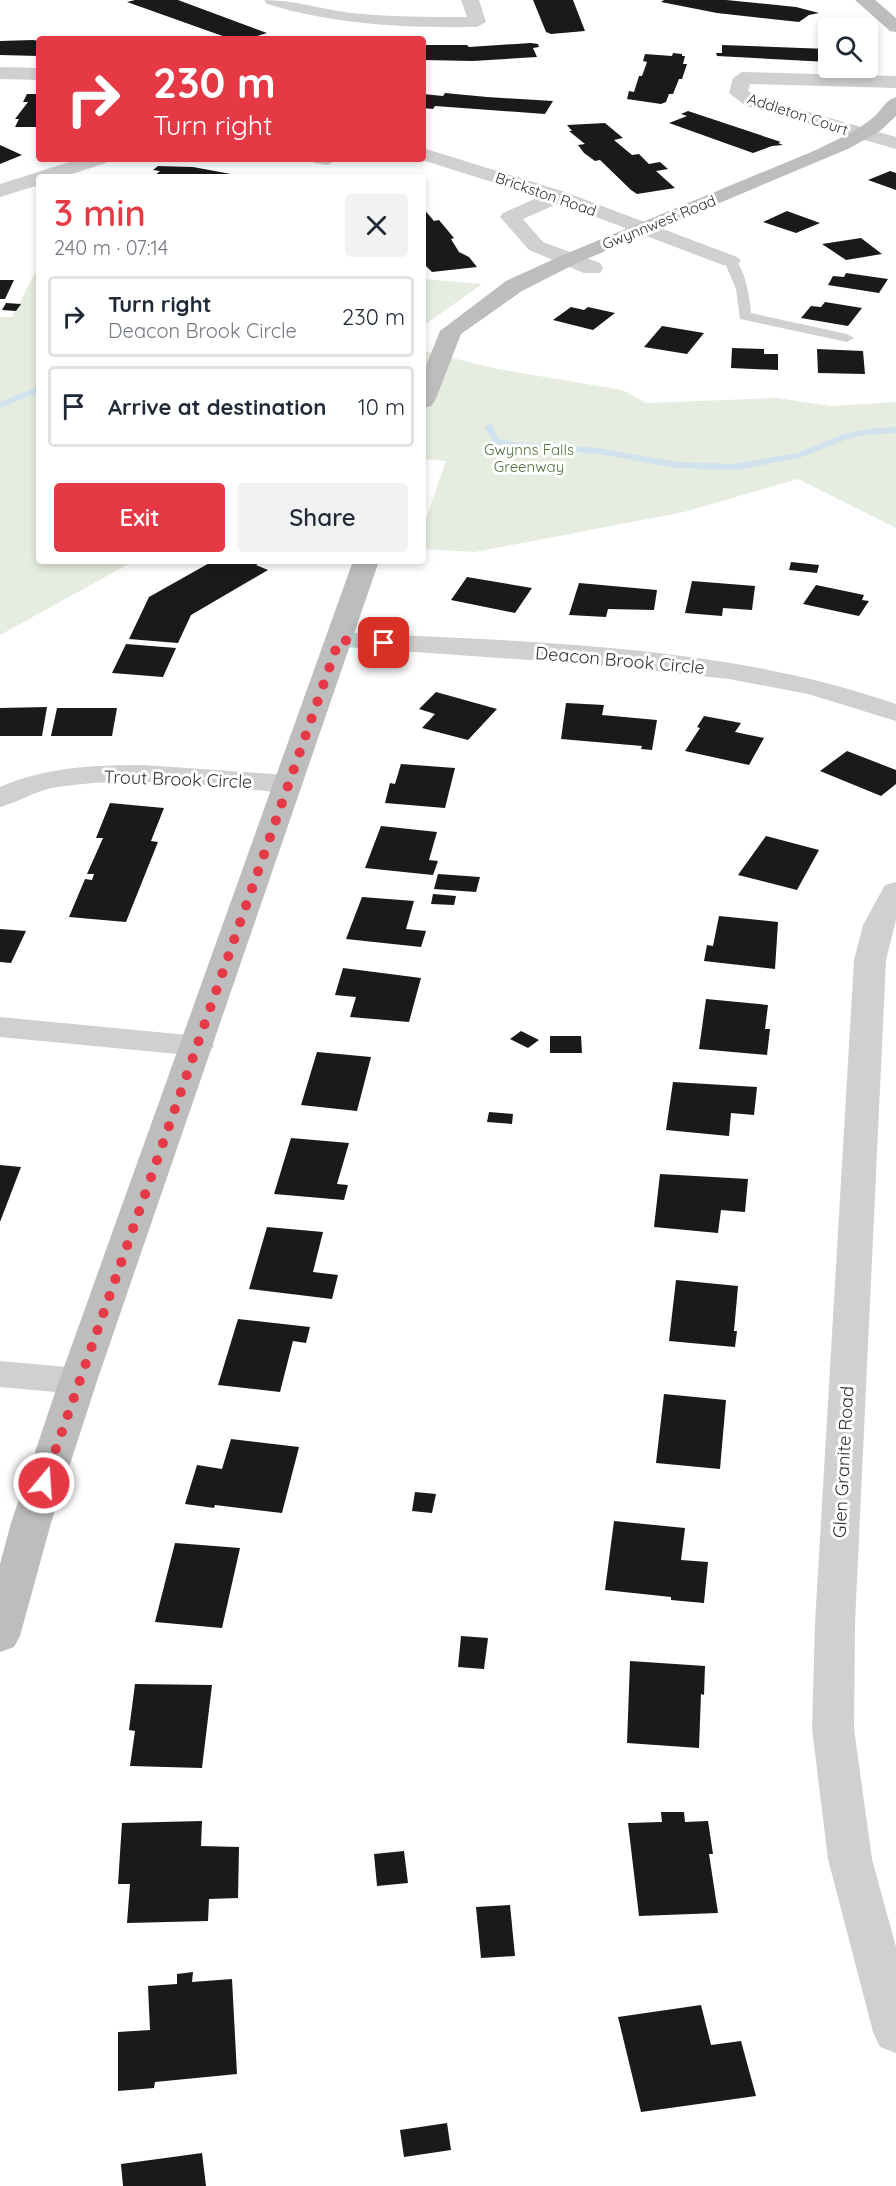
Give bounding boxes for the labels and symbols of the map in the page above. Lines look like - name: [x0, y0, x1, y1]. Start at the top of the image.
- street label: Addleton Court: [745, 89, 851, 139]
- street label: Brickston Road: [493, 168, 599, 220]
- street label: Gwynnwest Road: [599, 191, 719, 253]
- park label: Gwynns Falls Greenway: [484, 440, 574, 476]
- pin: [358, 617, 409, 668]
- street label: Deacon Brook Circle: [534, 641, 706, 679]
- street label: Trout Brook Circle: [103, 765, 253, 793]
- street label: Glen Granite Road: [828, 1385, 858, 1539]
- position arrow: [12, 1451, 76, 1515]

